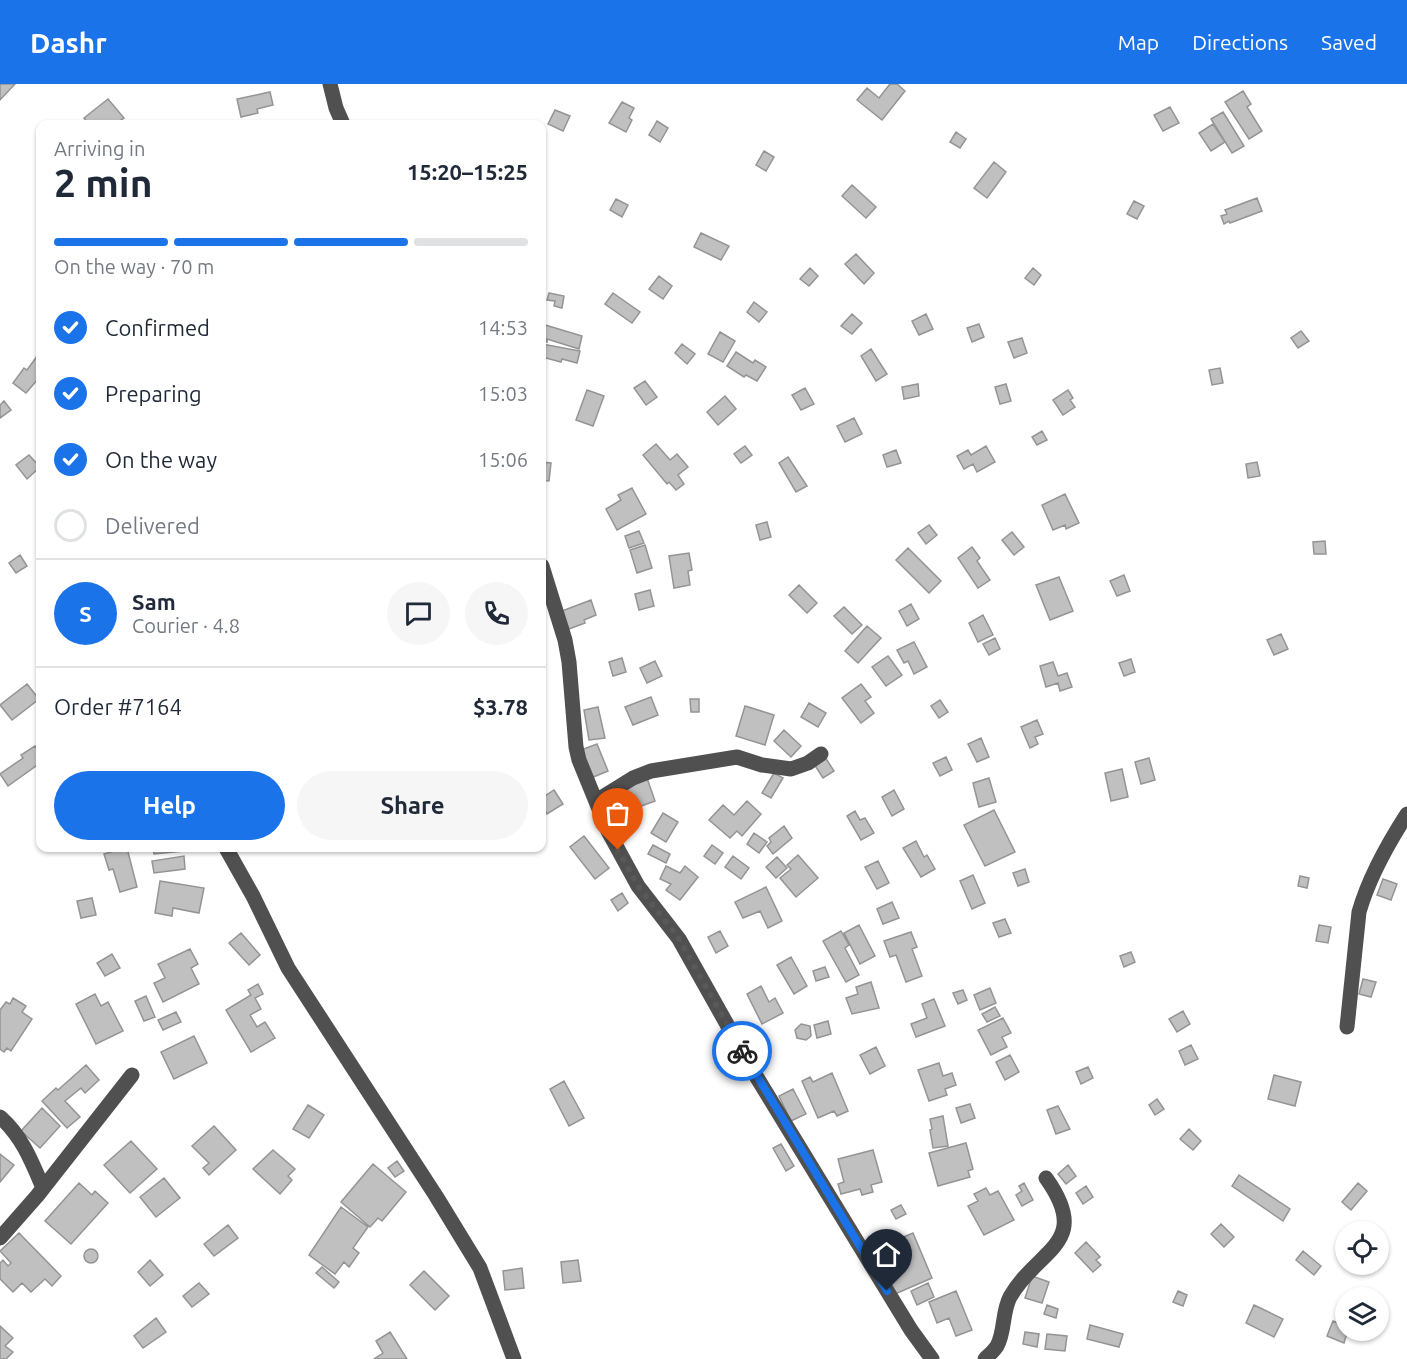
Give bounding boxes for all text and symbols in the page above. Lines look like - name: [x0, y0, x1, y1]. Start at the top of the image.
- text: Dashr: [30, 27, 107, 58]
- text: Map: [1118, 30, 1159, 54]
- text: Directions: [1192, 30, 1288, 54]
- text: Saved: [1321, 30, 1377, 54]
- text: Arriving in: [54, 137, 145, 160]
- text: 15:20–15:25: [407, 159, 528, 184]
- text: 2 min: [54, 161, 153, 204]
- text: On the way · 70 m: [54, 255, 214, 278]
- icon: check: [54, 311, 87, 344]
- text: Confirmed: [105, 315, 210, 340]
- text: 14:53: [478, 316, 528, 339]
- icon: check: [54, 377, 87, 410]
- text: Preparing: [105, 381, 202, 406]
- text: 15:03: [478, 382, 528, 405]
- icon: check: [54, 443, 87, 476]
- text: On the way: [105, 447, 217, 472]
- text: 15:06: [478, 448, 528, 471]
- text: Delivered: [105, 513, 200, 538]
- button: chat: [387, 582, 450, 645]
- button: phone: [465, 582, 528, 645]
- text: Sam: [132, 589, 176, 614]
- text: S: [79, 601, 92, 626]
- text: Courier · 4.8: [132, 614, 240, 637]
- text: Order #7164: [54, 694, 182, 719]
- text: $3.78: [473, 694, 528, 719]
- button: Help: [54, 771, 285, 840]
- button: Share: [297, 771, 528, 840]
- pin: [592, 788, 643, 850]
- icon: bag: [601, 797, 634, 830]
- courier: [712, 1021, 772, 1081]
- icon: bike: [726, 1035, 759, 1068]
- map controls: [1335, 1221, 1389, 1341]
- button: locate: [1335, 1221, 1389, 1275]
- pin: [861, 1229, 912, 1291]
- icon: home: [870, 1238, 903, 1271]
- button: layers: [1335, 1287, 1389, 1341]

